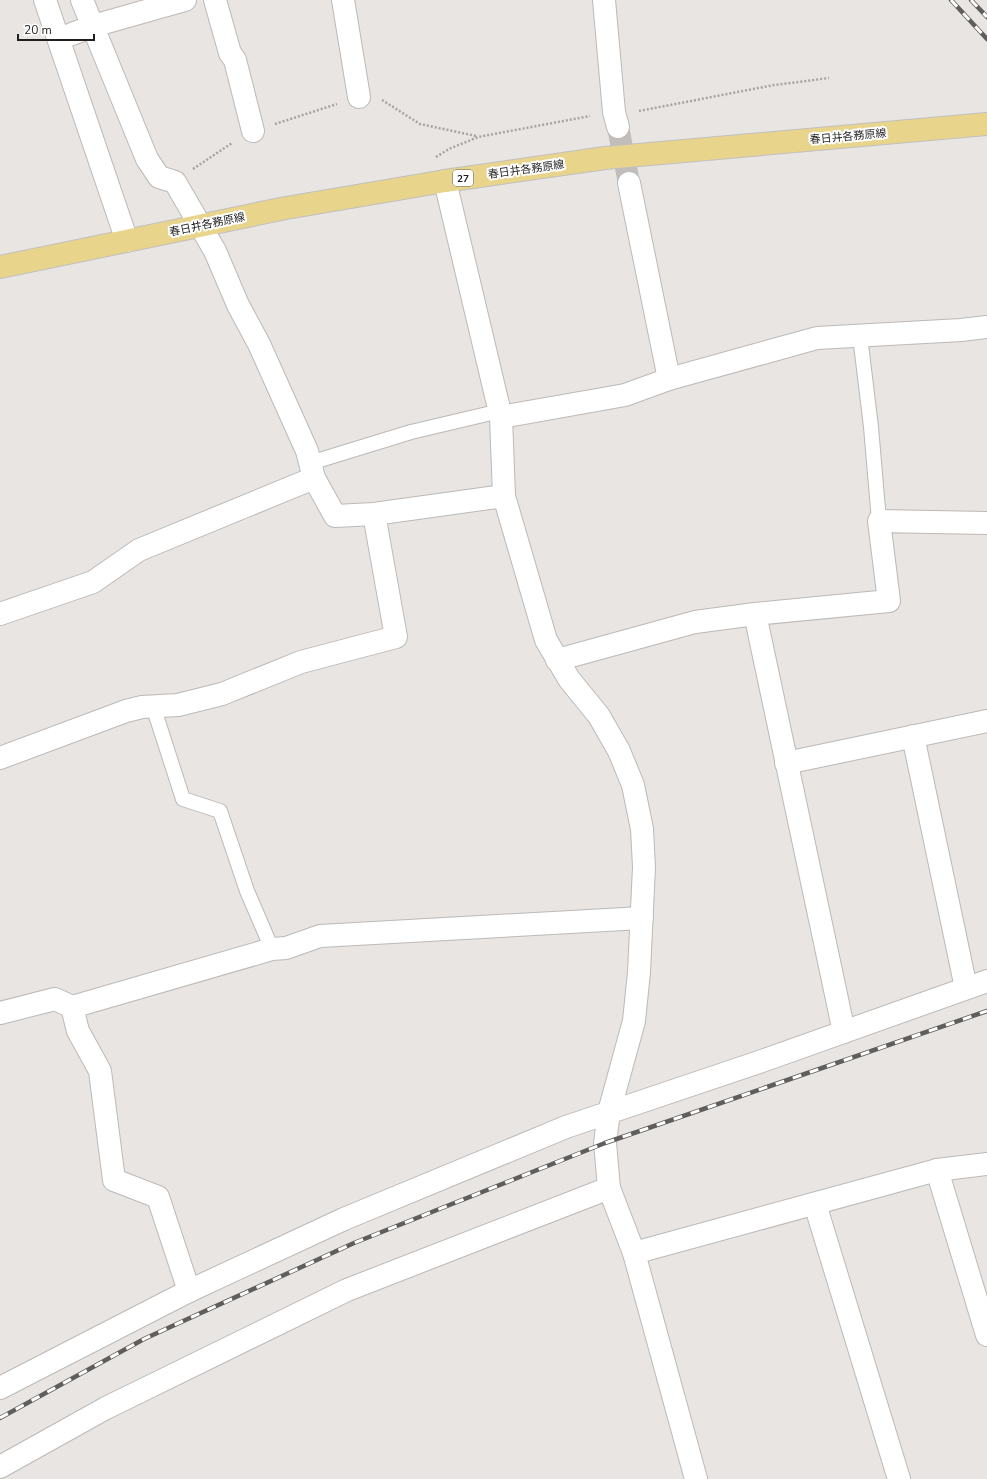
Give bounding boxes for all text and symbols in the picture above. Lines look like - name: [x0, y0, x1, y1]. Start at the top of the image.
- scale bar: [18, 16, 94, 42]
- text: 20 m: [24, 22, 52, 38]
- street label: 春日井各務原線: [809, 126, 887, 147]
- street label: 春日井各務原線: [487, 157, 565, 182]
- road number: 27: [453, 170, 473, 186]
- street label: 春日井各務原線: [168, 209, 246, 240]

